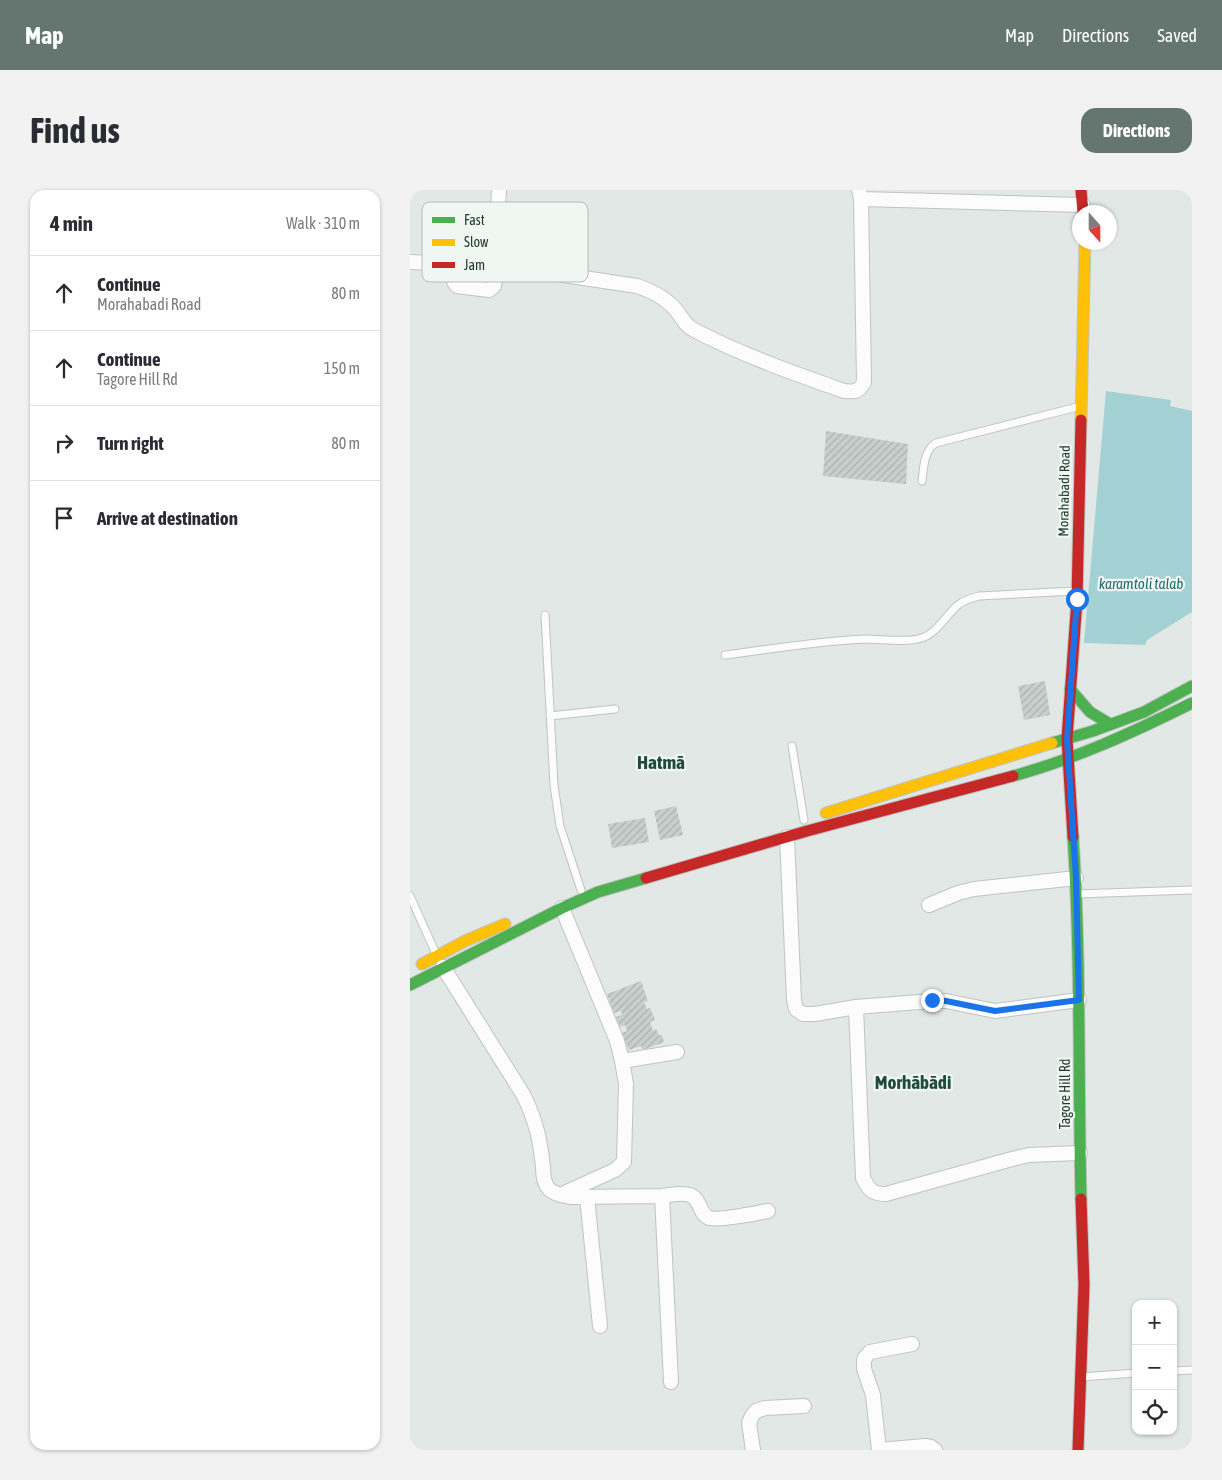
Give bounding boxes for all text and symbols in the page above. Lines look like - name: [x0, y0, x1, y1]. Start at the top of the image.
- text: Map: [25, 22, 64, 49]
- text: Map: [1005, 25, 1034, 46]
- text: Directions: [1062, 25, 1129, 46]
- text: Saved: [1157, 25, 1197, 46]
- button: Directions: [1081, 108, 1192, 153]
- text: Find us: [30, 110, 120, 150]
- legend: [422, 202, 588, 282]
- north arrow: [1072, 205, 1117, 250]
- text: 4 min: [50, 211, 93, 235]
- text: Fast: [464, 212, 485, 228]
- text: Walk · 310 m: [286, 214, 360, 232]
- text: Slow: [464, 234, 489, 250]
- text: Jam: [464, 257, 485, 273]
- text: Continue: [97, 273, 161, 295]
- icon: ahead: [50, 279, 78, 307]
- text: 80 m: [331, 284, 360, 302]
- text: Morahabadi Road: [97, 295, 201, 313]
- text: Continue: [97, 348, 161, 370]
- icon: ahead: [50, 354, 78, 382]
- text: 150 m: [324, 359, 360, 377]
- text: Tagore Hill Rd: [97, 370, 178, 388]
- icon: right: [50, 429, 78, 457]
- text: Turn right: [97, 432, 164, 454]
- text: 80 m: [331, 434, 360, 452]
- street label: Morahabadi Road: [1055, 445, 1073, 537]
- icon: arrive: [50, 504, 78, 532]
- text: Arrive at destination: [97, 507, 238, 529]
- water label: karamtoli talab: [1099, 575, 1183, 592]
- route start: [1066, 588, 1089, 611]
- district label: Hatmā: [637, 751, 685, 773]
- route end: [921, 989, 944, 1012]
- street label: Tagore Hill Rd: [1057, 1059, 1073, 1129]
- district label: Morhābādi: [875, 1071, 951, 1093]
- map controls: [1132, 1300, 1177, 1435]
- button: +: [1132, 1300, 1177, 1345]
- button: −: [1132, 1345, 1177, 1390]
- button: locate: [1132, 1390, 1177, 1435]

